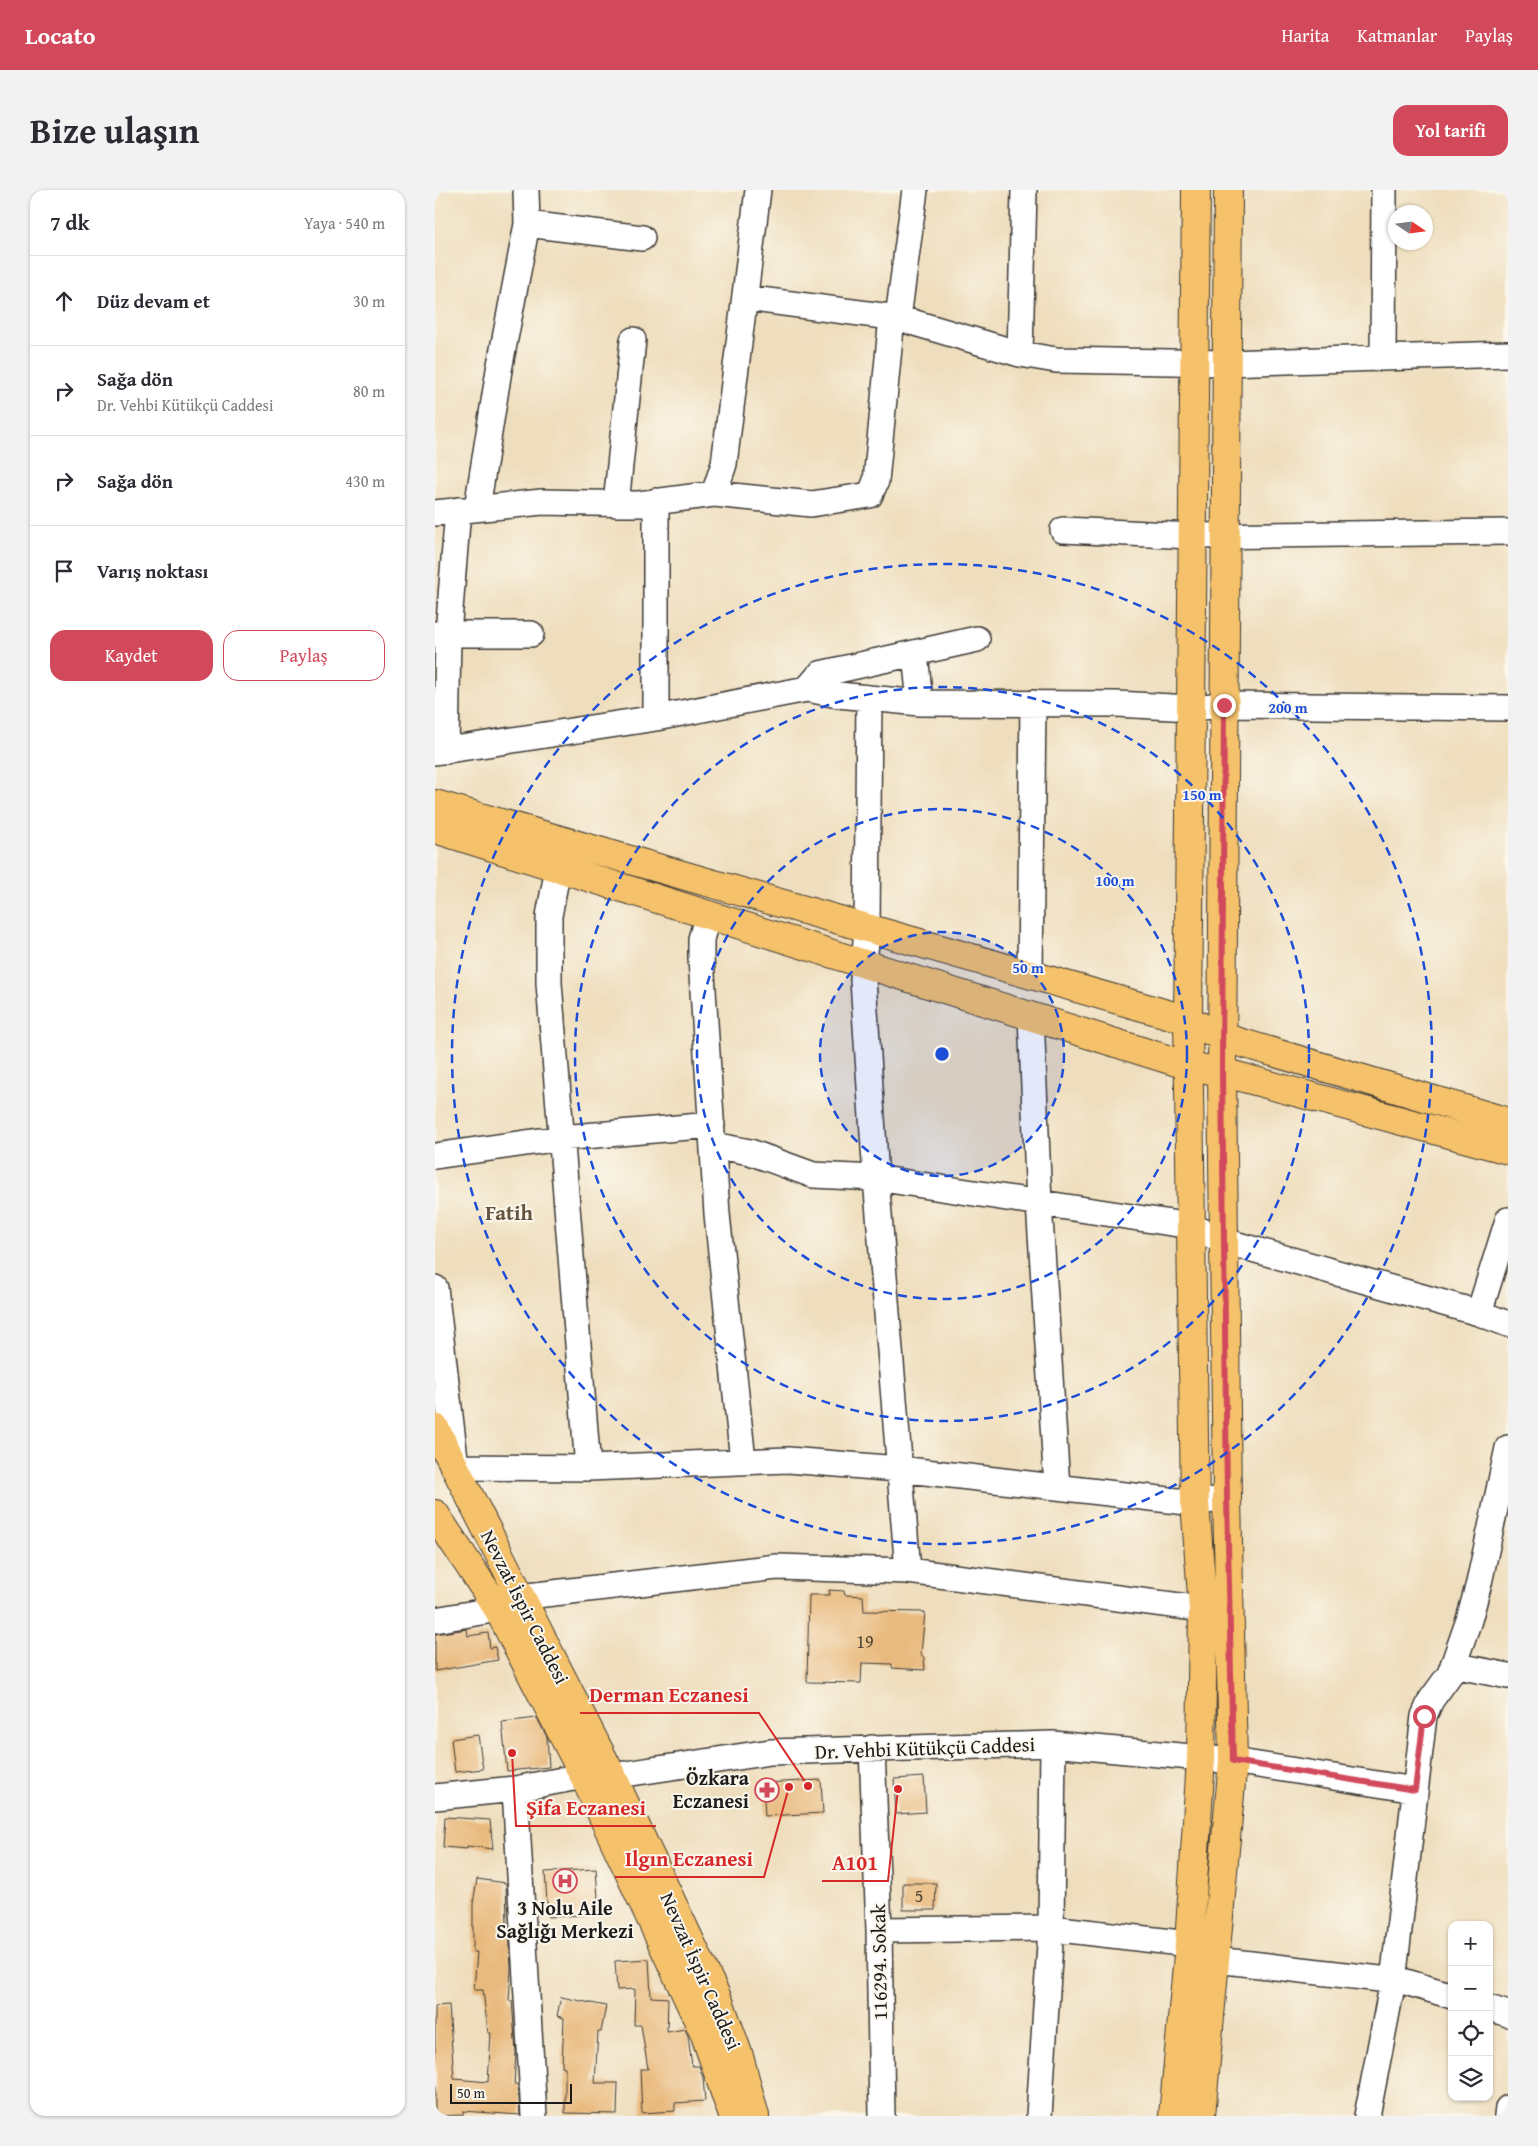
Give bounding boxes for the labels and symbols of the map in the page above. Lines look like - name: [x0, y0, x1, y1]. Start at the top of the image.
- north arrow: [1388, 205, 1433, 250]
- route end: [1213, 694, 1236, 717]
- text: 200 m: [1268, 697, 1308, 718]
- text: 150 m: [1182, 784, 1222, 805]
- text: 100 m: [1095, 870, 1135, 891]
- text: 50 m: [1012, 957, 1044, 978]
- centre of rings: [933, 1045, 951, 1063]
- district label: Fatih: [485, 1197, 533, 1228]
- street label: Nevzat İspir Caddesi: [474, 1525, 577, 1689]
- house number: 19: [856, 1628, 874, 1655]
- callout: Derman Eczanesi: [580, 1677, 759, 1713]
- text: Derman Eczanesi: [589, 1679, 749, 1710]
- route start: [1413, 1705, 1436, 1728]
- street label: Dr. Vehbi Kütükçü Caddesi: [814, 1729, 1036, 1766]
- place label: Özkara Eczanesi: [673, 1763, 750, 1815]
- pharmacy icon: Özkara Eczanesi: [754, 1777, 780, 1803]
- callout: Şifa Eczanesi: [516, 1790, 656, 1826]
- text: Şifa Eczanesi: [526, 1792, 647, 1823]
- callout: Ilgın Eczanesi: [615, 1841, 764, 1877]
- text: Ilgın Eczanesi: [625, 1843, 754, 1874]
- callout: A101: [822, 1845, 888, 1881]
- text: A101: [832, 1847, 878, 1878]
- hospital icon: 3 Nolu Aile Sağlığı Merkezi: [552, 1868, 578, 1894]
- house number: 5: [915, 1882, 923, 1909]
- street label: Nevzat İspir Caddesi: [654, 1887, 749, 2055]
- place label: 3 Nolu Aile Sağlığı Merkezi: [496, 1893, 634, 1945]
- street label: 116294. Sokak: [863, 1903, 894, 2021]
- scale bar: [450, 2081, 573, 2104]

